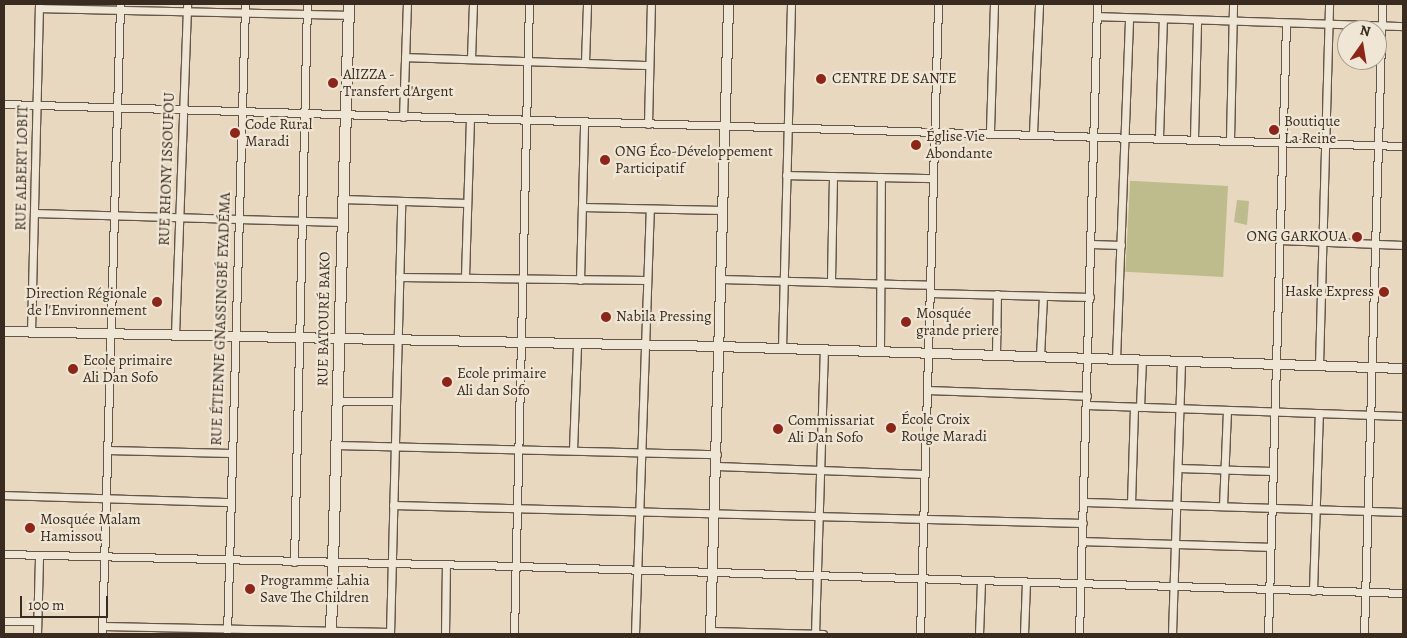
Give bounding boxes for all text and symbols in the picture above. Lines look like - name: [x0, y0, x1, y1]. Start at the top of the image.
- north arrow: [1337, 20, 1387, 70]
- text: N: [1358, 20, 1372, 41]
- place label: AlIZZA - Transfert d'Argent: [343, 65, 453, 100]
- place label: CENTRE DE SANTE: [832, 70, 957, 88]
- marker: CENTRE DE SANTE: [814, 72, 828, 86]
- marker: AlIZZA - Transfert d'Argent: [327, 77, 339, 89]
- street label: RUE RHONY ISSOUFOU: [155, 92, 179, 246]
- street label: RUE ALBERT LOBIT: [12, 105, 32, 231]
- place label: Boutique La Reine: [1284, 112, 1340, 147]
- place label: Code Rural Maradi: [245, 115, 312, 150]
- marker: Boutique La Reine: [1268, 124, 1280, 136]
- marker: Code Rural Maradi: [229, 127, 241, 139]
- place label: Église Vie Abondante: [926, 127, 993, 162]
- marker: Église Vie Abondante: [910, 139, 922, 151]
- place label: ONG Éco-Développement Participatif: [615, 142, 773, 177]
- marker: ONG Éco-Développement Participatif: [599, 154, 611, 166]
- street label: RUE ÉTIENNE GNASSINGBÉ EYADÉMA: [208, 192, 234, 446]
- place label: ONG GARKOUA: [1247, 228, 1347, 246]
- marker: ONG GARKOUA: [1351, 231, 1363, 243]
- street label: RUE BATOURÉ BAKO: [314, 251, 334, 387]
- place label: Haske Express: [1285, 283, 1374, 301]
- place label: Direction Régionale de l'Environnement: [26, 284, 147, 319]
- marker: Haske Express: [1378, 286, 1390, 298]
- marker: Direction Régionale de l'Environnement: [151, 296, 163, 308]
- place label: Mosquée grande priere: [916, 304, 999, 339]
- place label: Nabila Pressing: [616, 308, 711, 326]
- marker: Nabila Pressing: [600, 311, 612, 323]
- marker: Mosquée grande priere: [900, 316, 912, 328]
- place label: Ecole primaire Ali Dan Sofo: [83, 351, 172, 386]
- marker: Ecole primaire Ali Dan Sofo: [67, 363, 79, 375]
- place label: Ecole primaire Ali dan Sofo: [457, 364, 546, 399]
- marker: Ecole primaire Ali dan Sofo: [441, 376, 453, 388]
- place label: École Croix Rouge Maradi: [901, 410, 987, 445]
- place label: Commissariat Ali Dan Sofo: [788, 411, 875, 446]
- marker: École Croix Rouge Maradi: [885, 422, 897, 434]
- marker: Commissariat Ali Dan Sofo: [772, 423, 784, 435]
- place label: Mosquée Malam Hamissou: [40, 510, 141, 545]
- marker: Mosquée Malam Hamissou: [24, 522, 36, 534]
- place label: Programme Lahia Save The Children: [260, 571, 370, 606]
- marker: Programme Lahia Save The Children: [244, 583, 256, 595]
- scale bar: [22, 586, 110, 618]
- text: 100 m: [28, 595, 65, 615]

